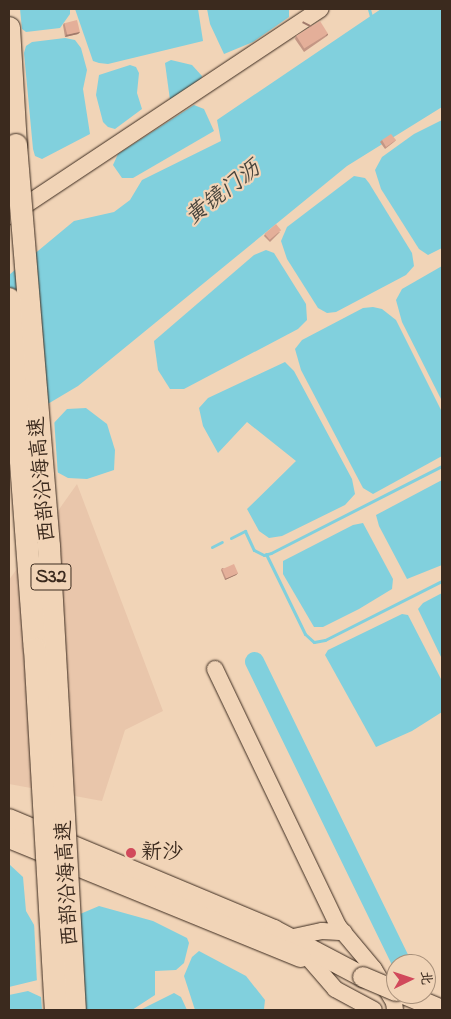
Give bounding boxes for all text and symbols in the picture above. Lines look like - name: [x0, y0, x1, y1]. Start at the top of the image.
- water label: 黄镜门沥: [181, 157, 267, 231]
- street label: 西部沿海高速: [25, 415, 61, 543]
- road number: S32: [30, 560, 72, 594]
- street label: 西部沿海高速: [52, 819, 84, 947]
- place label: 新沙: [141, 840, 183, 866]
- marker: 新沙: [125, 847, 137, 859]
- north arrow: [386, 954, 436, 1004]
- text: 北: [415, 970, 436, 986]

